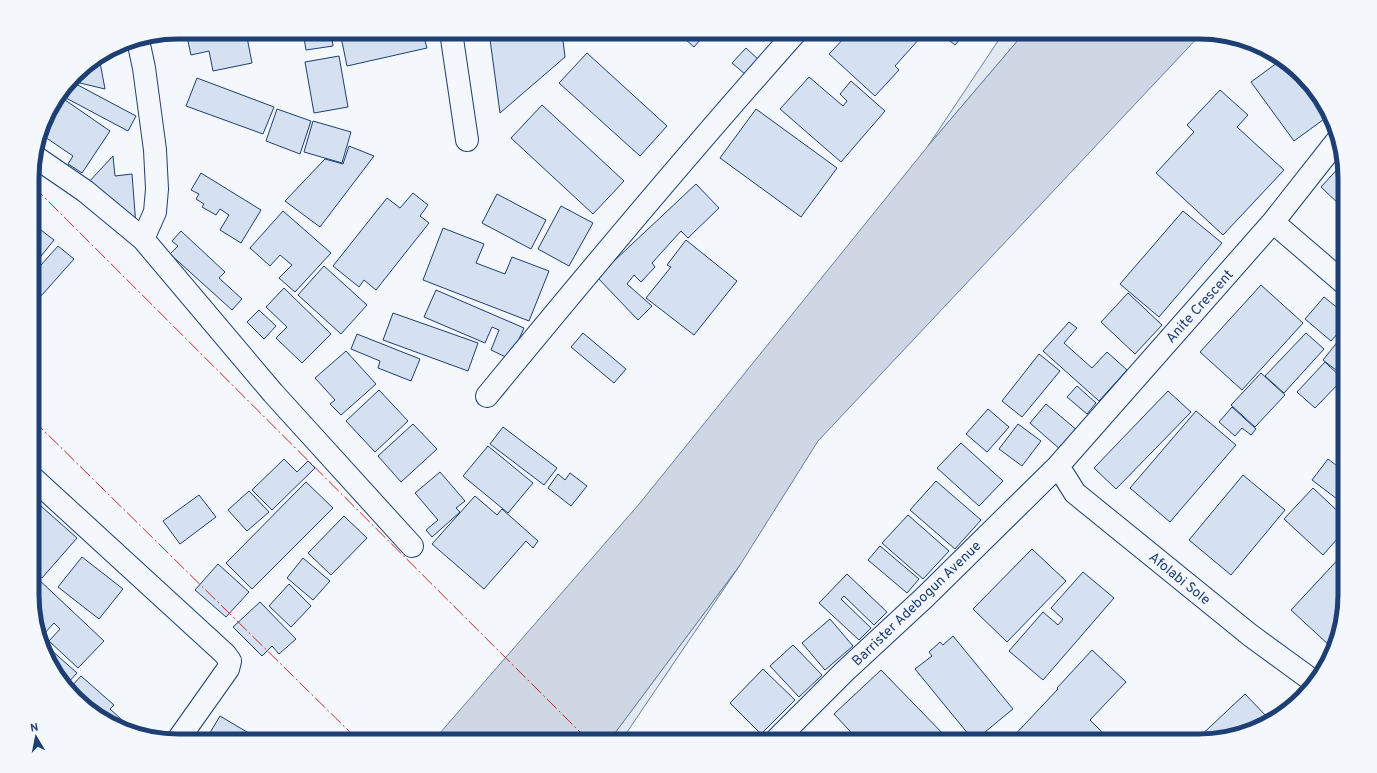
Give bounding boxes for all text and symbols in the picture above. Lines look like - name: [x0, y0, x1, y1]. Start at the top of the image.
- street label: Anite Crescent: [1163, 267, 1237, 347]
- street label: Barrister Adebogun Avenue: [849, 538, 985, 670]
- street label: Afolabi Sole: [1145, 549, 1213, 609]
- north arrow: [16, 717, 56, 757]
- text: N: [29, 721, 40, 736]

